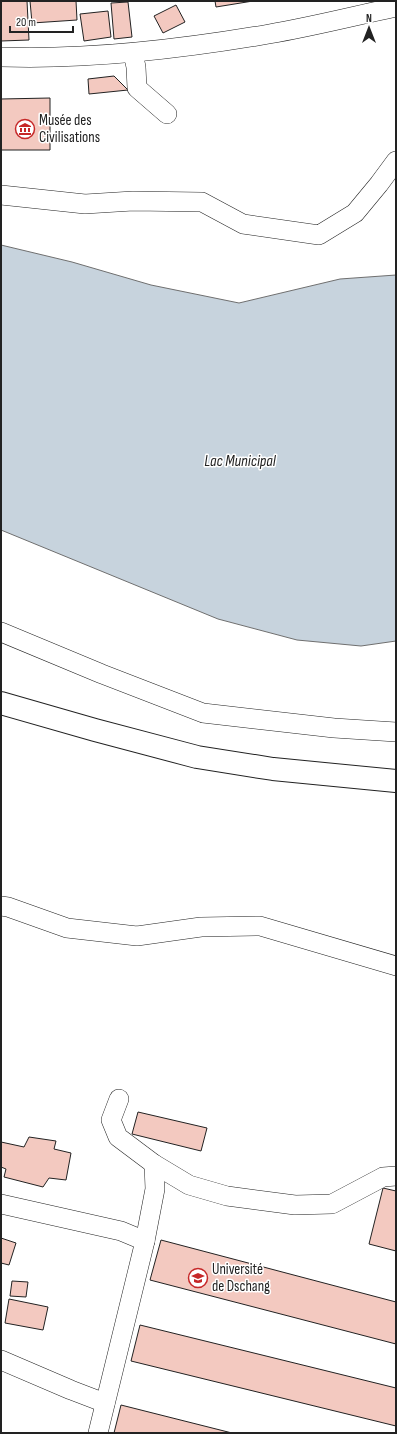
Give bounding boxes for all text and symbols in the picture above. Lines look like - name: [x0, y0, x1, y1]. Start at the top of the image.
- scale bar: [10, 8, 73, 34]
- north arrow: [349, 8, 389, 48]
- text: N: [366, 12, 372, 25]
- text: 20 m: [16, 15, 36, 30]
- place label: Musée des Civilisations: [39, 111, 100, 147]
- museum icon: Musée des Civilisations: [14, 118, 36, 140]
- water label: Lac Municipal: [204, 452, 277, 471]
- place label: Université de Dschang: [212, 1260, 270, 1296]
- school or university icon: Université de Dschang: [187, 1267, 209, 1289]

